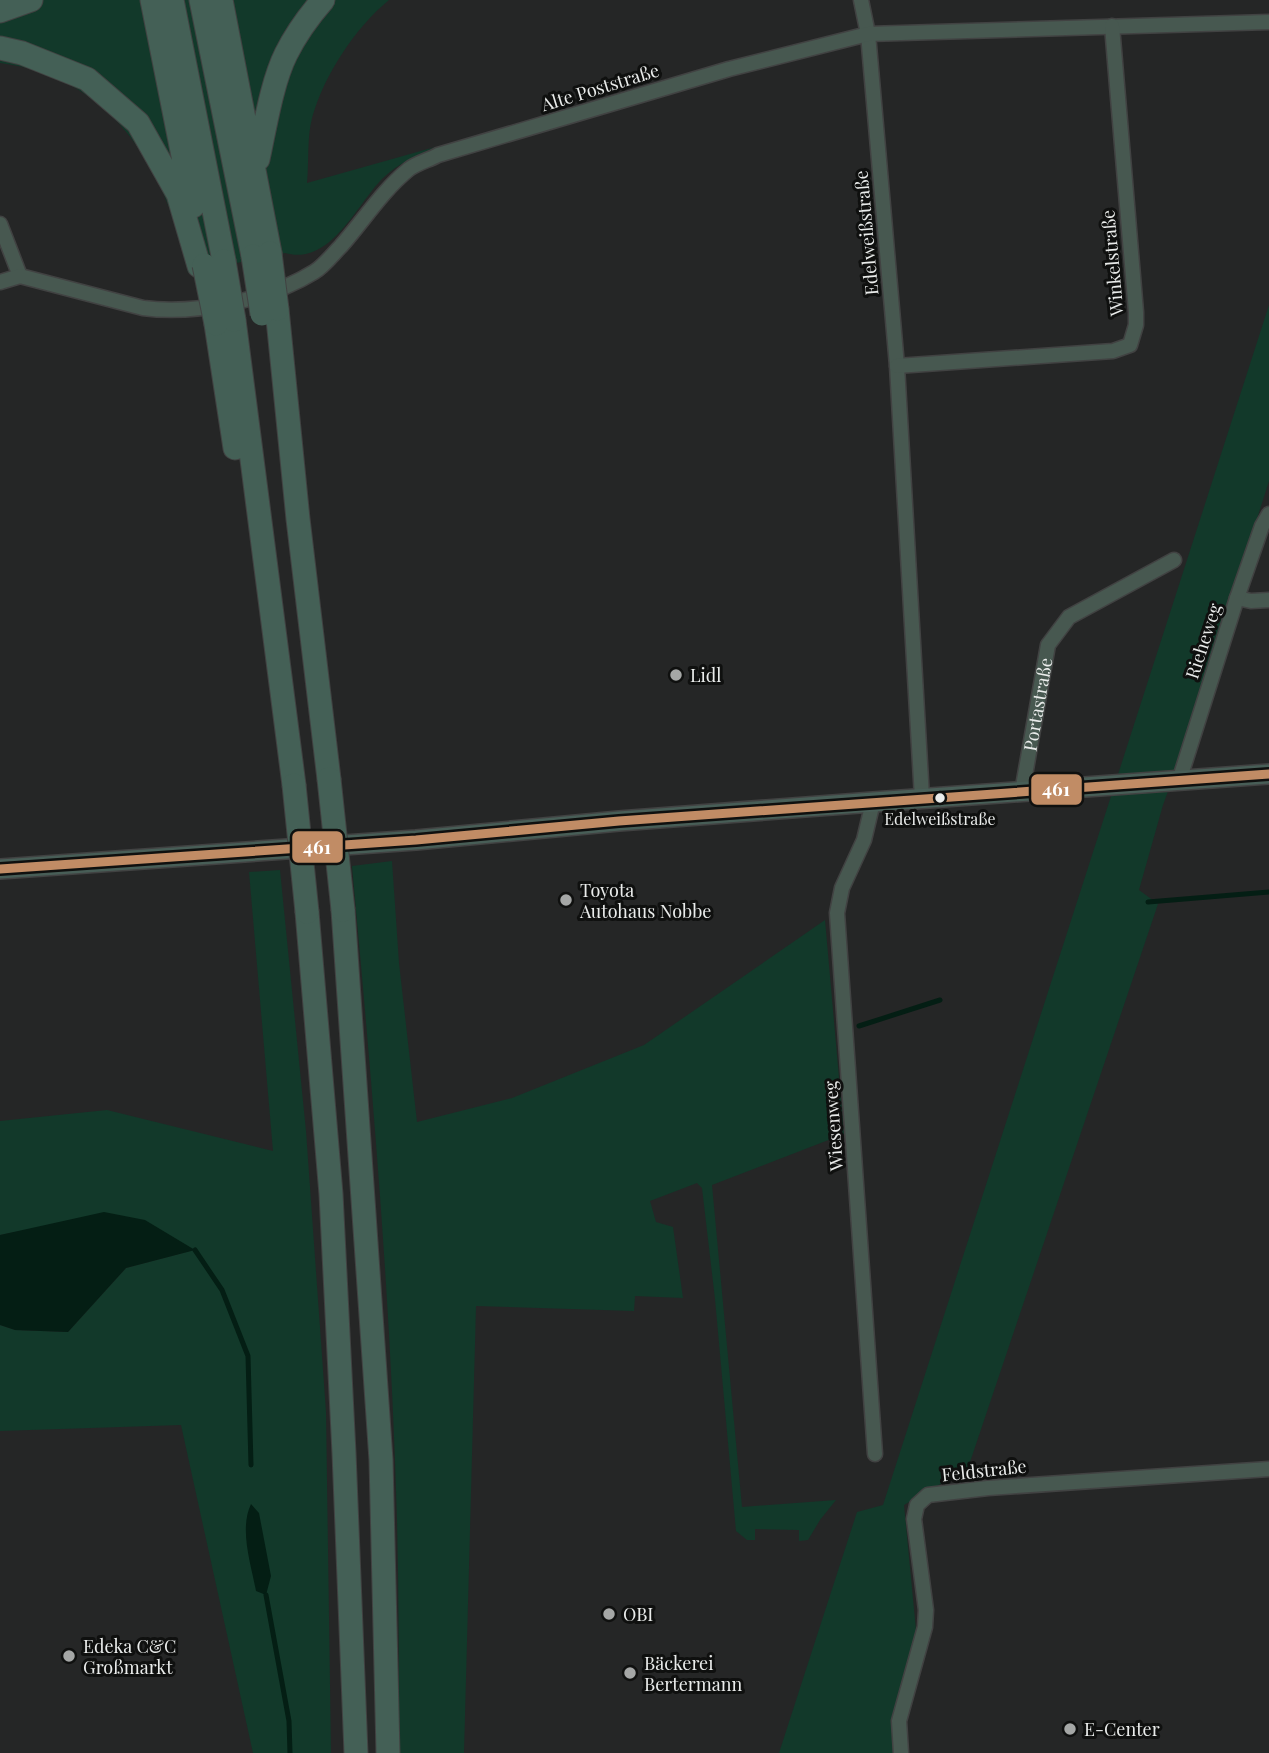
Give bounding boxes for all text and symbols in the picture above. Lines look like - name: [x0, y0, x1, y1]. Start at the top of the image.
- street label: Alte Poststraße: [537, 58, 662, 117]
- street label: Edelweißstraße: [849, 170, 883, 296]
- street label: Winkelstraße: [1095, 209, 1129, 318]
- street label: Rieheweg: [1180, 600, 1227, 682]
- street label: Portastraße: [1017, 656, 1058, 753]
- place label: Lidl: [690, 663, 721, 687]
- marker: Lidl: [668, 667, 684, 683]
- line badge: 461: [1030, 773, 1083, 806]
- text: 461: [1042, 775, 1070, 801]
- marker: Edelweißstraße: [933, 791, 947, 805]
- place label: Edelweißstraße: [884, 808, 996, 829]
- line badge: 461: [291, 830, 344, 864]
- text: 461: [303, 833, 331, 859]
- place label: Toyota Autohaus Nobbe: [579, 878, 711, 923]
- marker: Toyota Autohaus Nobbe: [558, 892, 574, 908]
- street label: Wiesenweg: [818, 1080, 848, 1173]
- street label: Feldstraße: [940, 1454, 1028, 1486]
- place label: OBI: [623, 1602, 653, 1626]
- marker: OBI: [601, 1606, 617, 1622]
- place label: Edeka C&C Großmarkt: [83, 1634, 176, 1679]
- marker: Edeka C&C Großmarkt: [61, 1648, 77, 1664]
- place label: Bäckerei Bertermann: [644, 1651, 743, 1696]
- marker: Bäckerei Bertermann: [622, 1665, 638, 1681]
- place label: E-Center: [1084, 1717, 1160, 1741]
- marker: E-Center: [1062, 1721, 1078, 1737]

